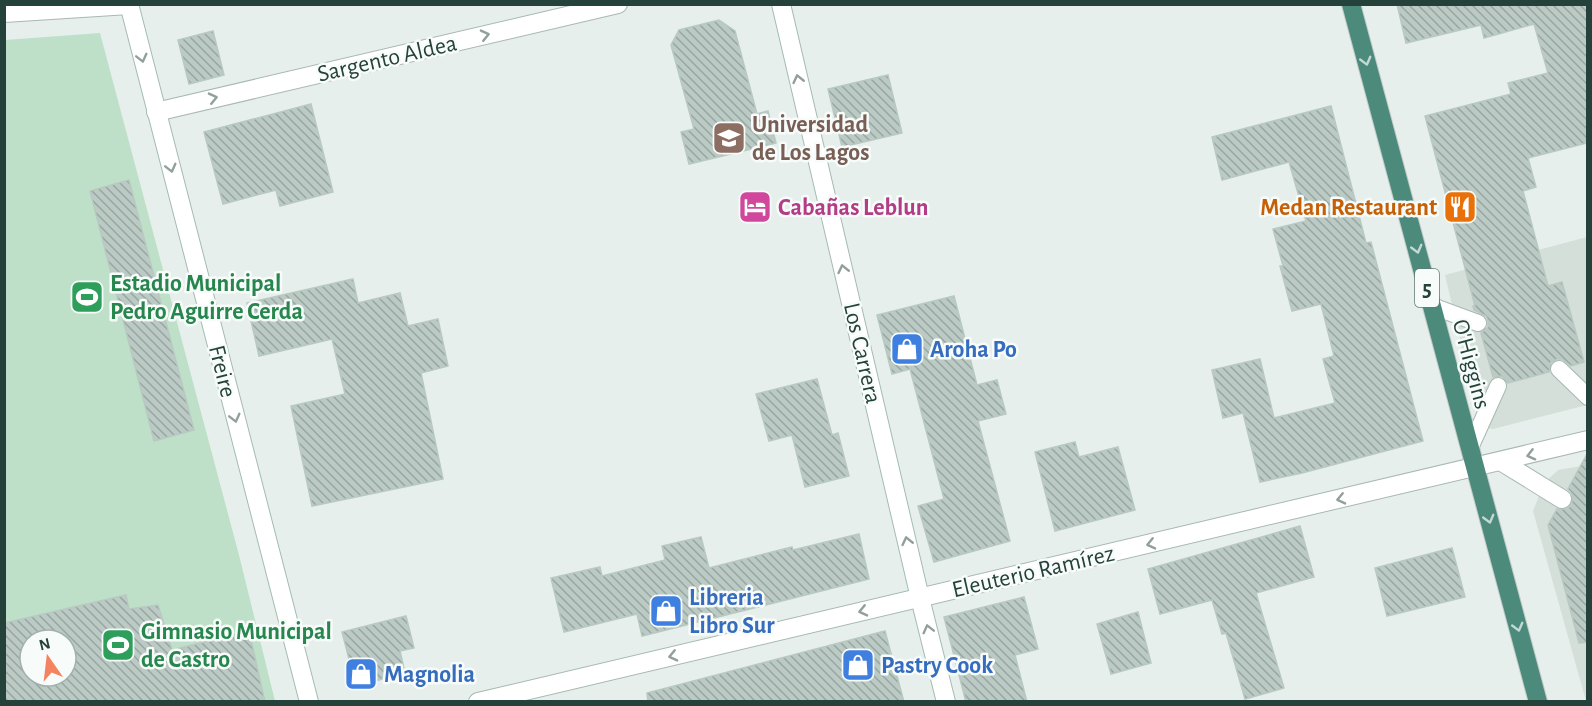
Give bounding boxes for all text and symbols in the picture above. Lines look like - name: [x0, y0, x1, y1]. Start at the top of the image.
- one-way arrow: [480, 30, 490, 43]
- street label: Sargento Aldea: [315, 31, 459, 87]
- one-way arrow: [135, 53, 148, 63]
- one-way arrow: [1359, 56, 1372, 66]
- one-way arrow: [793, 75, 806, 85]
- one-way arrow: [208, 93, 218, 106]
- place label: Universidad de Los Lagos: [752, 113, 869, 165]
- school or university icon: Universidad de Los Lagos: [711, 120, 747, 156]
- one-way arrow: [163, 163, 176, 173]
- hotel icon: Cabañas Leblun: [737, 189, 773, 225]
- restaurant icon: Medan Restaurant: [1442, 189, 1478, 225]
- place label: Cabañas Leblun: [778, 196, 928, 220]
- place label: Medan Restaurant: [1260, 196, 1437, 220]
- one-way arrow: [1410, 244, 1422, 254]
- one-way arrow: [837, 264, 850, 274]
- road number: 5: [1415, 269, 1439, 307]
- place label: Estadio Municipal Pedro Aguirre Cerda: [110, 272, 303, 324]
- sports icon: Estadio Municipal Pedro Aguirre Cerda: [69, 279, 105, 315]
- street label: Los Carrera: [839, 300, 885, 406]
- street label: O'Higgins: [1448, 317, 1494, 412]
- shop icon: Aroha Po: [889, 331, 925, 367]
- place label: Aroha Po: [930, 338, 1017, 362]
- street label: Freire: [204, 343, 240, 400]
- one-way arrow: [228, 412, 240, 423]
- one-way arrow: [1526, 447, 1536, 460]
- one-way arrow: [1336, 492, 1346, 505]
- one-way arrow: [1482, 513, 1494, 524]
- one-way arrow: [901, 536, 914, 546]
- one-way arrow: [1146, 536, 1156, 549]
- street label: Eleuterio Ramírez: [950, 542, 1117, 602]
- place label: Libreria Libro Sur: [689, 586, 775, 638]
- shop icon: Libreria Libro Sur: [648, 593, 684, 629]
- one-way arrow: [858, 604, 868, 617]
- place label: Gimnasio Municipal de Castro: [141, 620, 332, 672]
- one-way arrow: [1511, 621, 1523, 632]
- one-way arrow: [923, 624, 935, 635]
- sports icon: Gimnasio Municipal de Castro: [100, 627, 136, 663]
- north arrow: [18, 628, 78, 688]
- text: N: [37, 635, 52, 654]
- shop icon: Pastry Cook: [840, 647, 876, 683]
- one-way arrow: [668, 648, 678, 661]
- place label: Pastry Cook: [881, 654, 993, 678]
- shop icon: Magnolia: [343, 656, 379, 692]
- place label: Magnolia: [384, 663, 475, 687]

